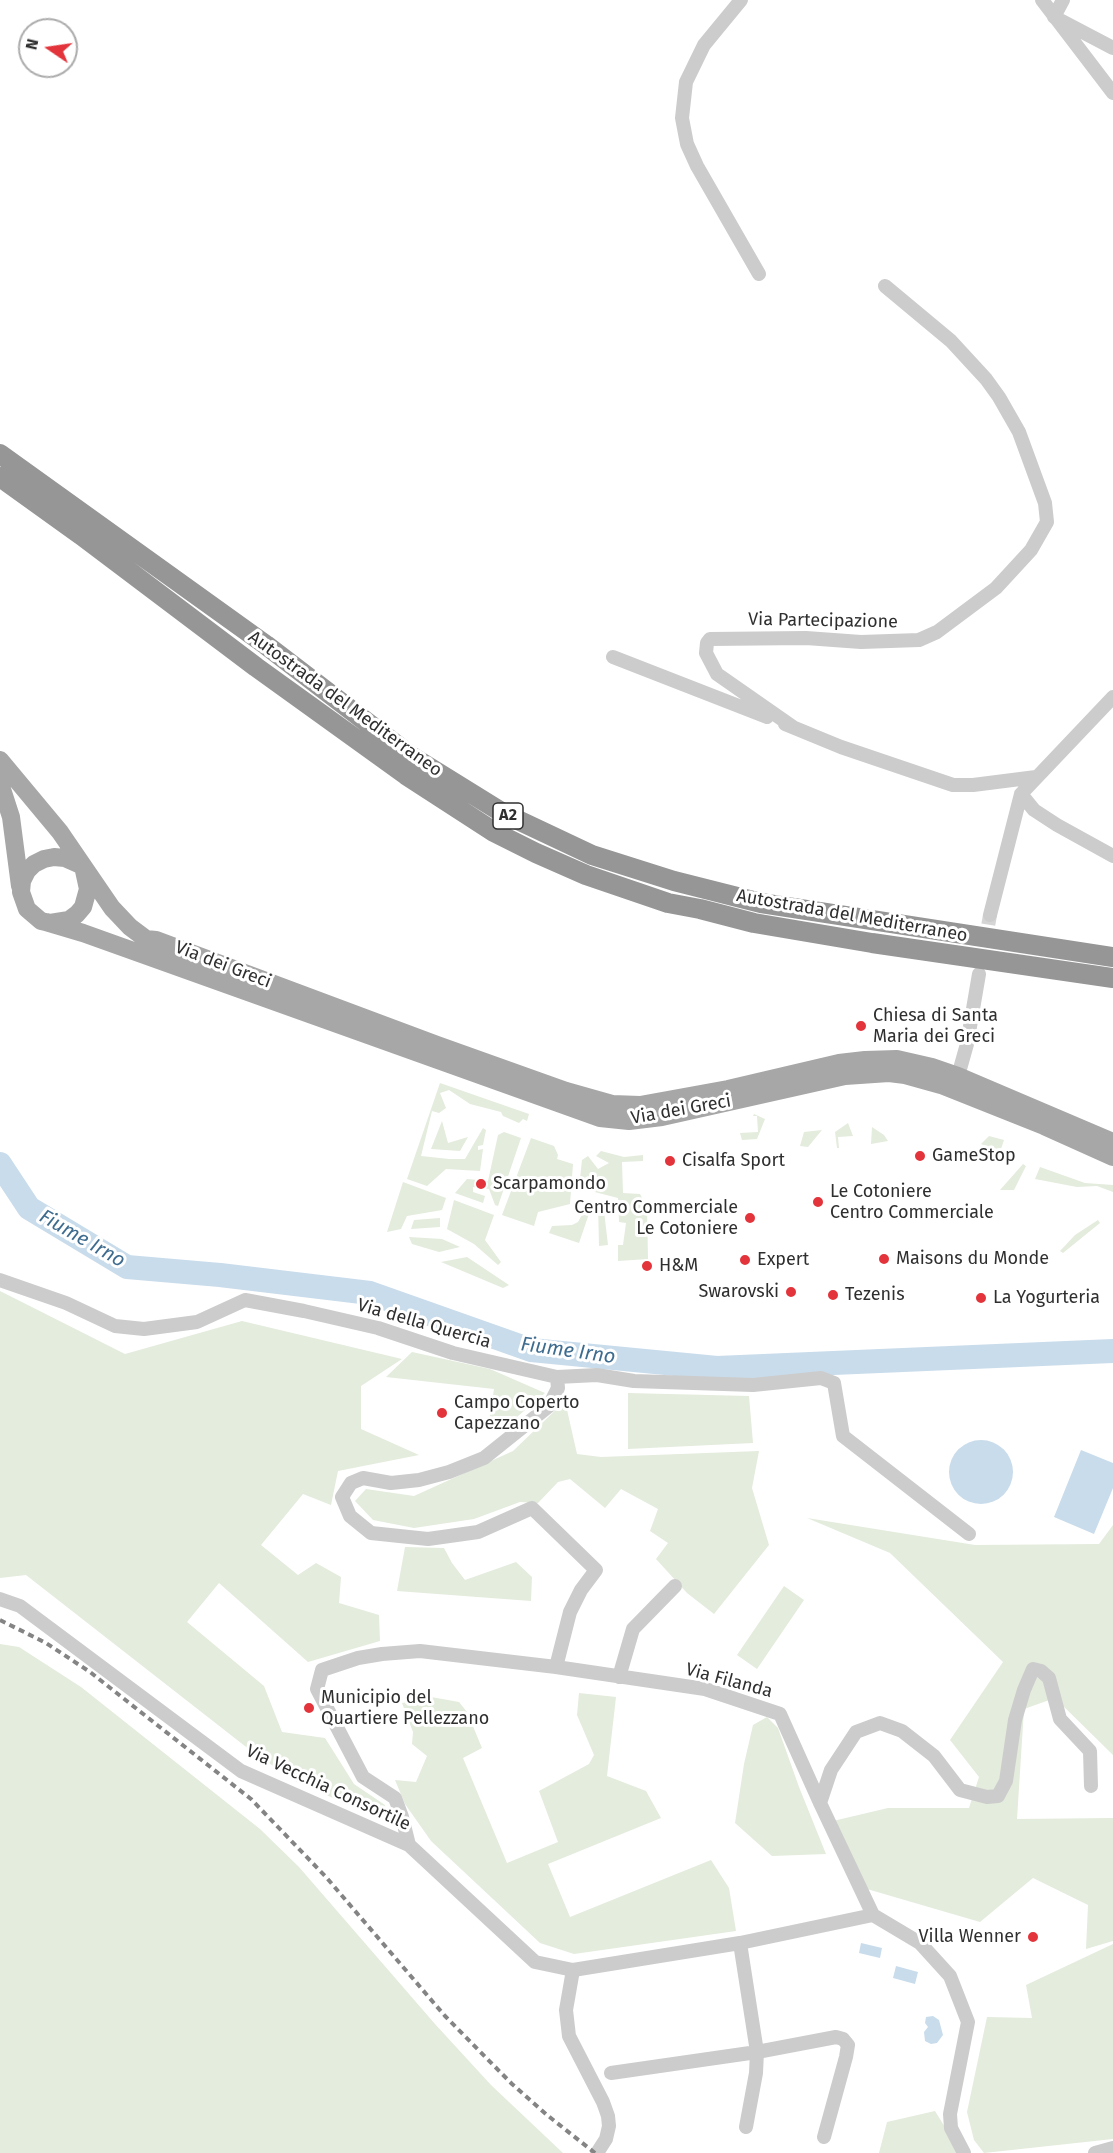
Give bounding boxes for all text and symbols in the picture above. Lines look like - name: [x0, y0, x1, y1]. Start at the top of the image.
- north arrow: [18, 18, 78, 78]
- text: N: [21, 37, 42, 52]
- street label: Via Partecipazione: [748, 609, 898, 633]
- street label: Autostrada del Mediterraneo: [244, 626, 446, 782]
- road number: A2: [493, 803, 523, 829]
- street label: Autostrada del Mediterraneo: [735, 885, 969, 947]
- street label: Via dei Greci: [172, 937, 274, 993]
- place label: Chiesa di Santa Maria dei Greci: [873, 1005, 998, 1048]
- marker: Chiesa di Santa Maria dei Greci: [854, 1019, 868, 1033]
- street label: Via dei Greci: [629, 1091, 733, 1129]
- place label: GameStop: [932, 1145, 1016, 1167]
- marker: GameStop: [913, 1149, 927, 1163]
- place label: Cisalfa Sport: [682, 1150, 785, 1172]
- marker: Cisalfa Sport: [663, 1154, 677, 1168]
- place label: Scarpamondo: [493, 1173, 606, 1195]
- marker: Scarpamondo: [474, 1177, 488, 1191]
- place label: Le Cotoniere Centro Commerciale: [830, 1181, 994, 1224]
- marker: Le Cotoniere Centro Commerciale: [811, 1195, 825, 1209]
- place label: Centro Commerciale Le Cotoniere: [574, 1197, 738, 1240]
- water label: Fiume Irno: [35, 1205, 129, 1273]
- marker: Centro Commerciale Le Cotoniere: [743, 1211, 757, 1225]
- place label: Maisons du Monde: [896, 1248, 1049, 1270]
- place label: Expert: [757, 1249, 809, 1271]
- marker: Maisons du Monde: [877, 1252, 891, 1266]
- marker: Expert: [738, 1253, 752, 1267]
- place label: H&M: [659, 1255, 698, 1277]
- marker: H&M: [640, 1259, 654, 1273]
- place label: Swarovski: [698, 1281, 779, 1303]
- place label: Tezenis: [845, 1284, 905, 1306]
- marker: Swarovski: [784, 1285, 798, 1299]
- place label: La Yogurteria: [993, 1287, 1100, 1309]
- marker: Tezenis: [826, 1288, 840, 1302]
- marker: La Yogurteria: [974, 1291, 988, 1305]
- street label: Via della Quercia: [355, 1295, 493, 1353]
- water label: Fiume Irno: [519, 1332, 617, 1370]
- place label: Campo Coperto Capezzano: [454, 1392, 580, 1434]
- marker: Campo Coperto Capezzano: [435, 1406, 449, 1420]
- street label: Via Filanda: [683, 1659, 775, 1703]
- place label: Municipio del Quartiere Pellezzano: [321, 1687, 489, 1730]
- marker: Municipio del Quartiere Pellezzano: [302, 1701, 316, 1715]
- street label: Via Vecchia Consortile: [242, 1740, 414, 1836]
- place label: Villa Wenner: [919, 1926, 1021, 1948]
- marker: Villa Wenner: [1026, 1930, 1040, 1944]

